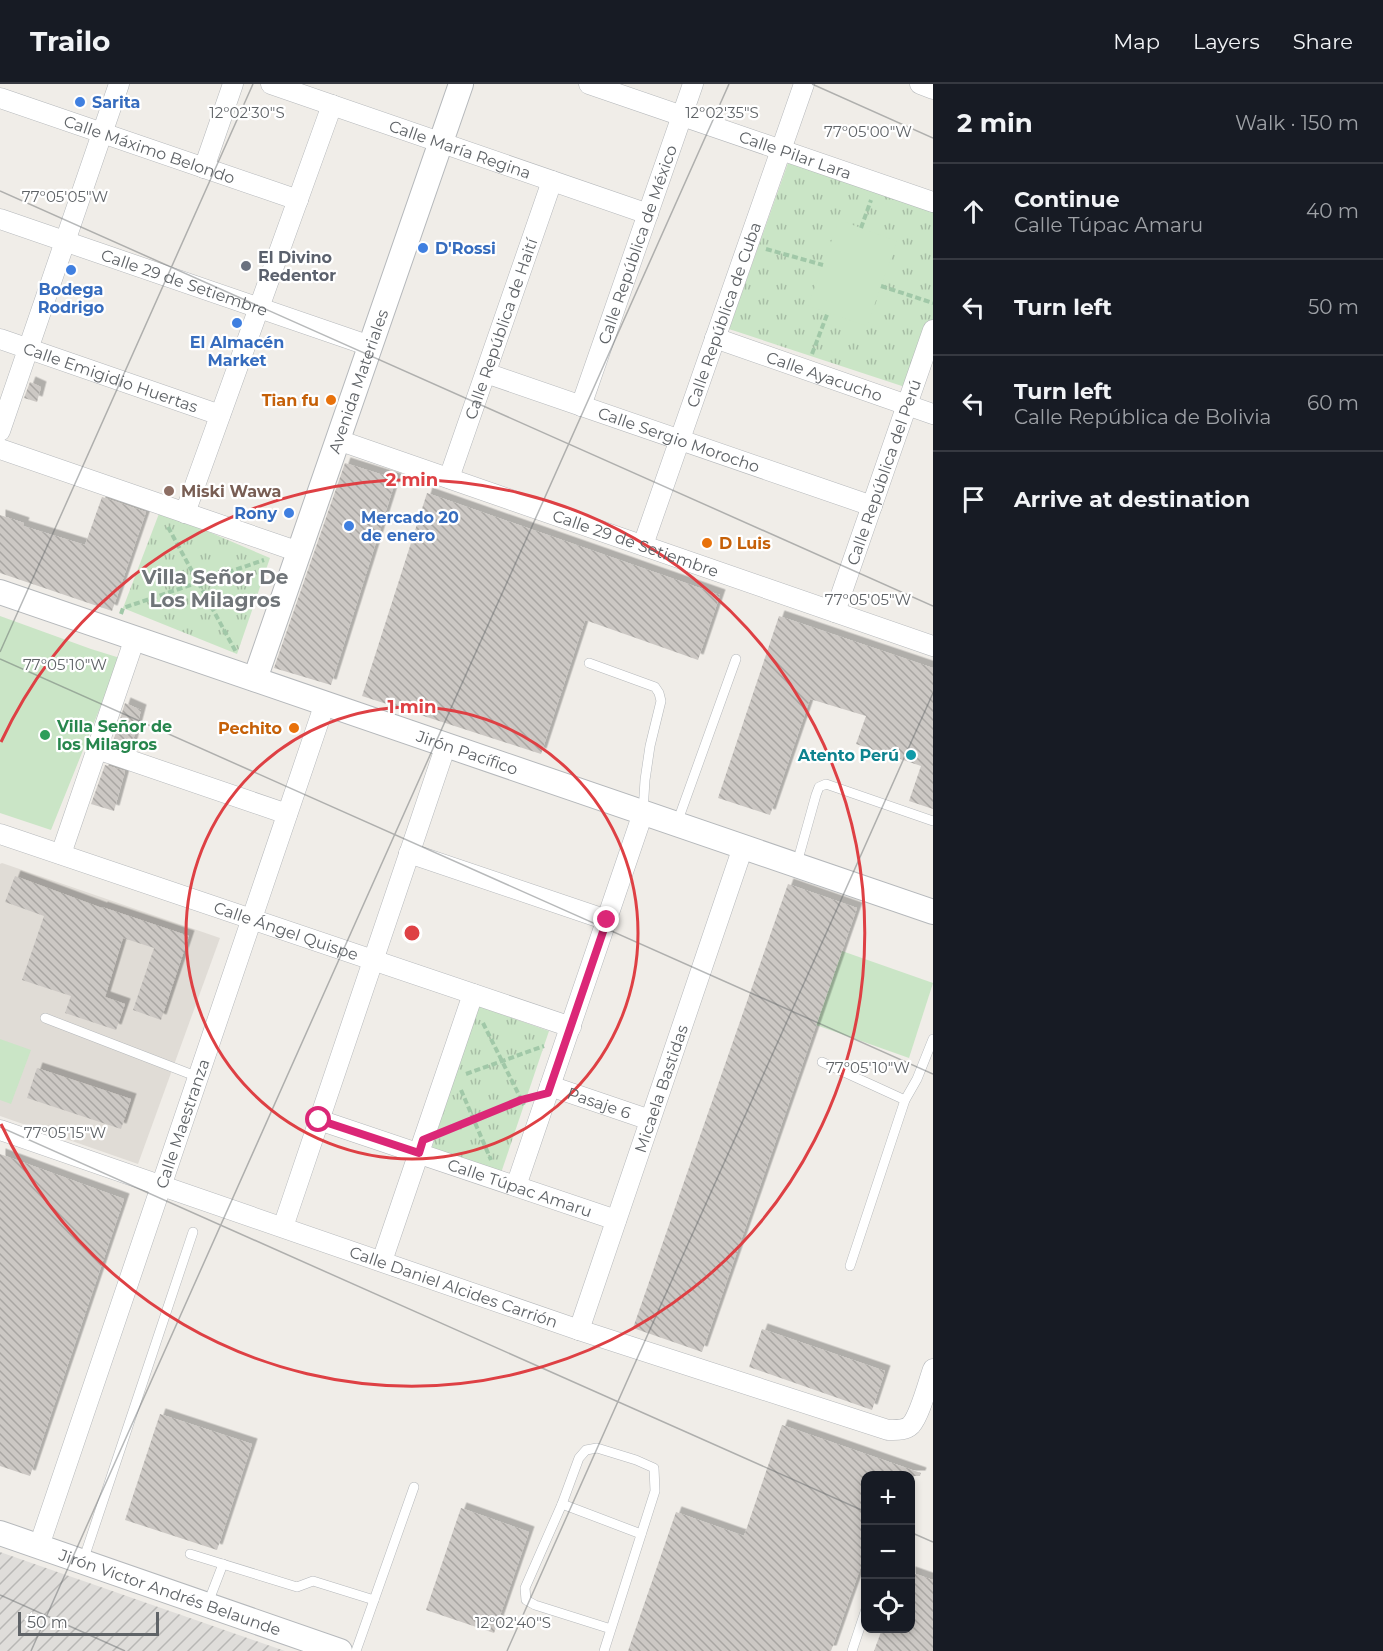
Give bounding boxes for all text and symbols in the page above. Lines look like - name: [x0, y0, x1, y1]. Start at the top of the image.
- text: Trailo: [30, 24, 110, 58]
- text: Map: [1113, 29, 1160, 54]
- text: Layers: [1193, 29, 1260, 54]
- text: Share: [1293, 29, 1353, 54]
- place label: Sarita: [92, 93, 140, 112]
- marker: Sarita: [73, 95, 87, 109]
- text: 12°02'30"S: [209, 103, 285, 122]
- text: 12°02'35"S: [685, 103, 759, 122]
- text: 2 min: [957, 107, 1033, 139]
- street label: Calle Máximo Belondo: [61, 111, 238, 187]
- text: Walk · 150 m: [1235, 111, 1359, 135]
- street label: Calle María Regina: [387, 116, 534, 182]
- text: 77°05'00"W: [824, 122, 912, 141]
- street label: Calle Pilar Lara: [737, 127, 854, 183]
- street label: Calle República de México: [594, 142, 681, 347]
- text: Continue: [1014, 186, 1120, 213]
- text: 77°05'05"W: [22, 187, 108, 206]
- icon: ahead: [957, 195, 990, 228]
- text: 40 m: [1306, 199, 1359, 223]
- text: Calle Túpac Amaru: [1014, 213, 1203, 237]
- street label: Calle República de Cuba: [682, 219, 765, 410]
- street label: Calle República de Haití: [461, 235, 541, 422]
- place label: D'Rossi: [435, 239, 496, 258]
- marker: D'Rossi: [416, 241, 430, 255]
- street label: Calle 29 de Setiembre: [99, 245, 270, 320]
- place label: El Divino Redentor: [258, 248, 336, 285]
- marker: El Divino Redentor: [239, 259, 253, 273]
- marker: Bodega Rodrigo: [64, 263, 78, 277]
- place label: Bodega Rodrigo: [38, 280, 104, 317]
- icon: left: [957, 291, 990, 324]
- text: Turn left: [1014, 294, 1112, 321]
- text: 50 m: [1308, 295, 1359, 319]
- street label: Avenida Materiales: [324, 307, 392, 456]
- marker: El Almacén Market: [230, 316, 244, 330]
- place label: El Almacén Market: [190, 333, 284, 370]
- street label: Calle Emigidio Huertas: [21, 338, 201, 416]
- street label: Calle Ayacucho: [764, 347, 885, 405]
- street label: Calle República del Perú: [843, 377, 925, 568]
- text: Turn left: [1014, 378, 1112, 405]
- icon: left: [957, 387, 990, 420]
- place label: Tian fu: [262, 391, 319, 410]
- text: 60 m: [1307, 391, 1359, 415]
- marker: Tian fu: [324, 393, 338, 407]
- street label: Calle Sergio Morocho: [596, 403, 762, 476]
- text: Calle República de Bolivia: [1014, 405, 1271, 429]
- text: 2 min: [386, 469, 438, 491]
- place label: Miski Wawa: [181, 482, 281, 501]
- icon: arrive: [957, 483, 990, 516]
- marker: Miski Wawa: [162, 484, 176, 498]
- text: Arrive at destination: [1014, 486, 1250, 513]
- place label: Rony: [234, 504, 277, 523]
- marker: Rony: [282, 506, 296, 520]
- street label: Calle 29 de Setiembre: [550, 506, 721, 581]
- place label: Mercado 20 de enero: [361, 508, 459, 545]
- marker: Mercado 20 de enero: [342, 519, 356, 533]
- place label: D Luis: [719, 534, 771, 553]
- marker: D Luis: [700, 536, 714, 550]
- district label: Villa Señor De Los Milagros: [141, 565, 288, 612]
- text: 77°05'05"W: [825, 590, 911, 609]
- text: 77°05'10"W: [23, 655, 107, 674]
- text: 1 min: [388, 696, 436, 718]
- place label: Villa Señor de los Milagros: [56, 717, 172, 754]
- place label: Pechito: [218, 719, 282, 738]
- marker: Pechito: [287, 721, 301, 735]
- street label: Jirón Pacífico: [413, 726, 521, 778]
- marker: Villa Señor de los Milagros: [38, 728, 52, 742]
- place label: Atento Perú: [797, 746, 899, 765]
- marker: Atento Perú: [904, 748, 918, 762]
- street label: Calle Ángel Quispe: [211, 897, 361, 964]
- route end: [593, 906, 619, 932]
- centre of rings: [402, 923, 422, 943]
- street label: Micaela Bastidas: [630, 1022, 692, 1155]
- street label: Calle Maestranza: [152, 1056, 213, 1191]
- text: 77°05'10"W: [826, 1058, 910, 1077]
- street label: Pasaje 6: [565, 1083, 634, 1122]
- route start: [305, 1106, 331, 1132]
- text: 77°05'15"W: [24, 1123, 107, 1142]
- street label: Calle Túpac Amaru: [445, 1154, 595, 1221]
- street label: Calle Daniel Alcides Carrión: [347, 1242, 560, 1331]
- map controls: [861, 1471, 915, 1633]
- button: +: [861, 1471, 915, 1525]
- button: −: [861, 1525, 915, 1579]
- street label: Jirón Victor Andrés Belaunde: [56, 1544, 283, 1639]
- button: locate: [861, 1579, 915, 1633]
- scale bar: [18, 1609, 159, 1636]
- text: 50 m: [27, 1613, 68, 1632]
- text: 12°02'40"S: [475, 1613, 551, 1632]

